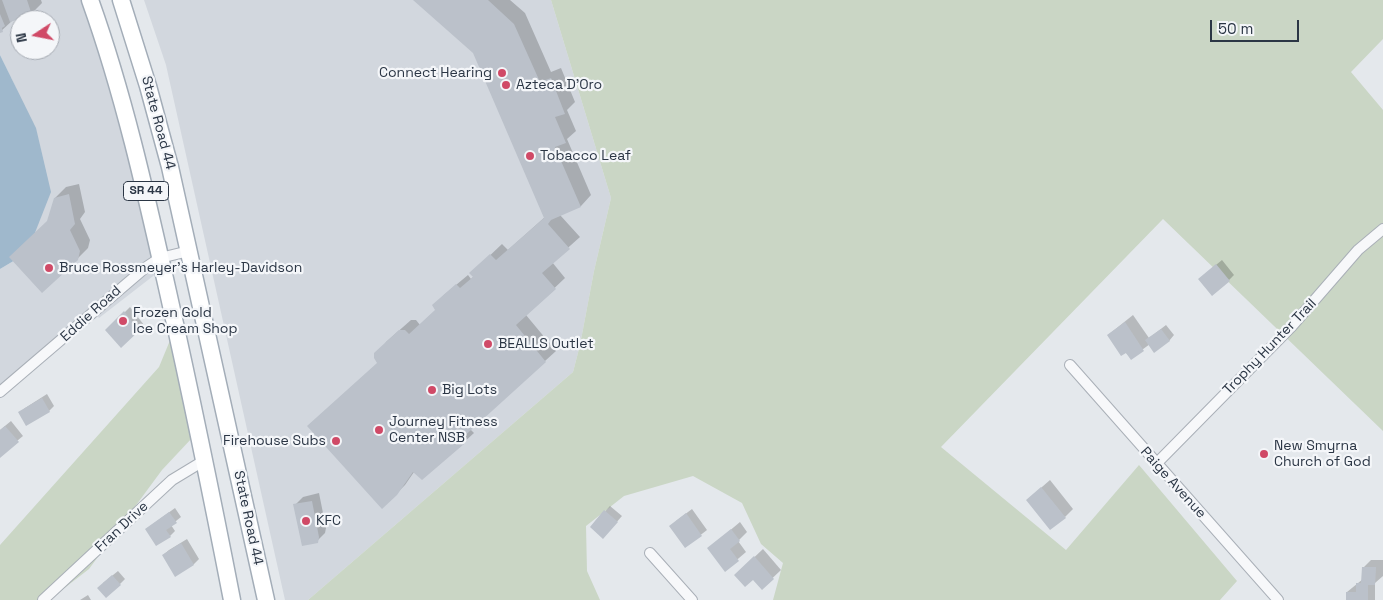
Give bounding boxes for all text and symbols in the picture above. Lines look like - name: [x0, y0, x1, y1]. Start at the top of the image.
- north arrow: [10, 10, 60, 60]
- scale bar: [1213, 10, 1302, 42]
- text: 50 m: [1218, 19, 1253, 38]
- text: N: [12, 31, 31, 44]
- place label: Connect Hearing: [379, 65, 492, 81]
- marker: Connect Hearing: [496, 67, 508, 79]
- street label: State Road 44: [137, 74, 179, 172]
- place label: Azteca D'Oro: [516, 77, 602, 93]
- marker: Azteca D'Oro: [500, 79, 512, 91]
- place label: Tobacco Leaf: [540, 148, 631, 164]
- marker: Tobacco Leaf: [524, 150, 536, 162]
- road number: SR 44: [124, 182, 168, 200]
- place label: Bruce Rossmeyer's Harley-Davidson: [59, 260, 302, 276]
- marker: Bruce Rossmeyer's Harley-Davidson: [43, 262, 55, 274]
- street label: Eddie Road: [57, 282, 125, 346]
- street label: Trophy Hunter Trail: [1220, 295, 1320, 399]
- place label: Frozen Gold Ice Cream Shop: [133, 305, 237, 338]
- marker: Frozen Gold Ice Cream Shop: [117, 315, 129, 327]
- place label: BEALLS Outlet: [498, 336, 594, 352]
- marker: BEALLS Outlet: [482, 338, 494, 350]
- place label: Big Lots: [442, 382, 497, 398]
- marker: Big Lots: [426, 384, 438, 396]
- place label: Journey Fitness Center NSB: [389, 414, 498, 447]
- marker: Journey Fitness Center NSB: [373, 424, 385, 436]
- place label: Firehouse Subs: [223, 433, 326, 449]
- marker: Firehouse Subs: [330, 435, 342, 447]
- place label: New Smyrna Church of God: [1274, 438, 1371, 471]
- street label: Paige Avenue: [1137, 444, 1209, 522]
- marker: New Smyrna Church of God: [1258, 448, 1270, 460]
- street label: State Road 44: [230, 469, 266, 567]
- street label: Fran Drive: [92, 498, 152, 556]
- place label: KFC: [316, 513, 341, 529]
- marker: KFC: [300, 515, 312, 527]

